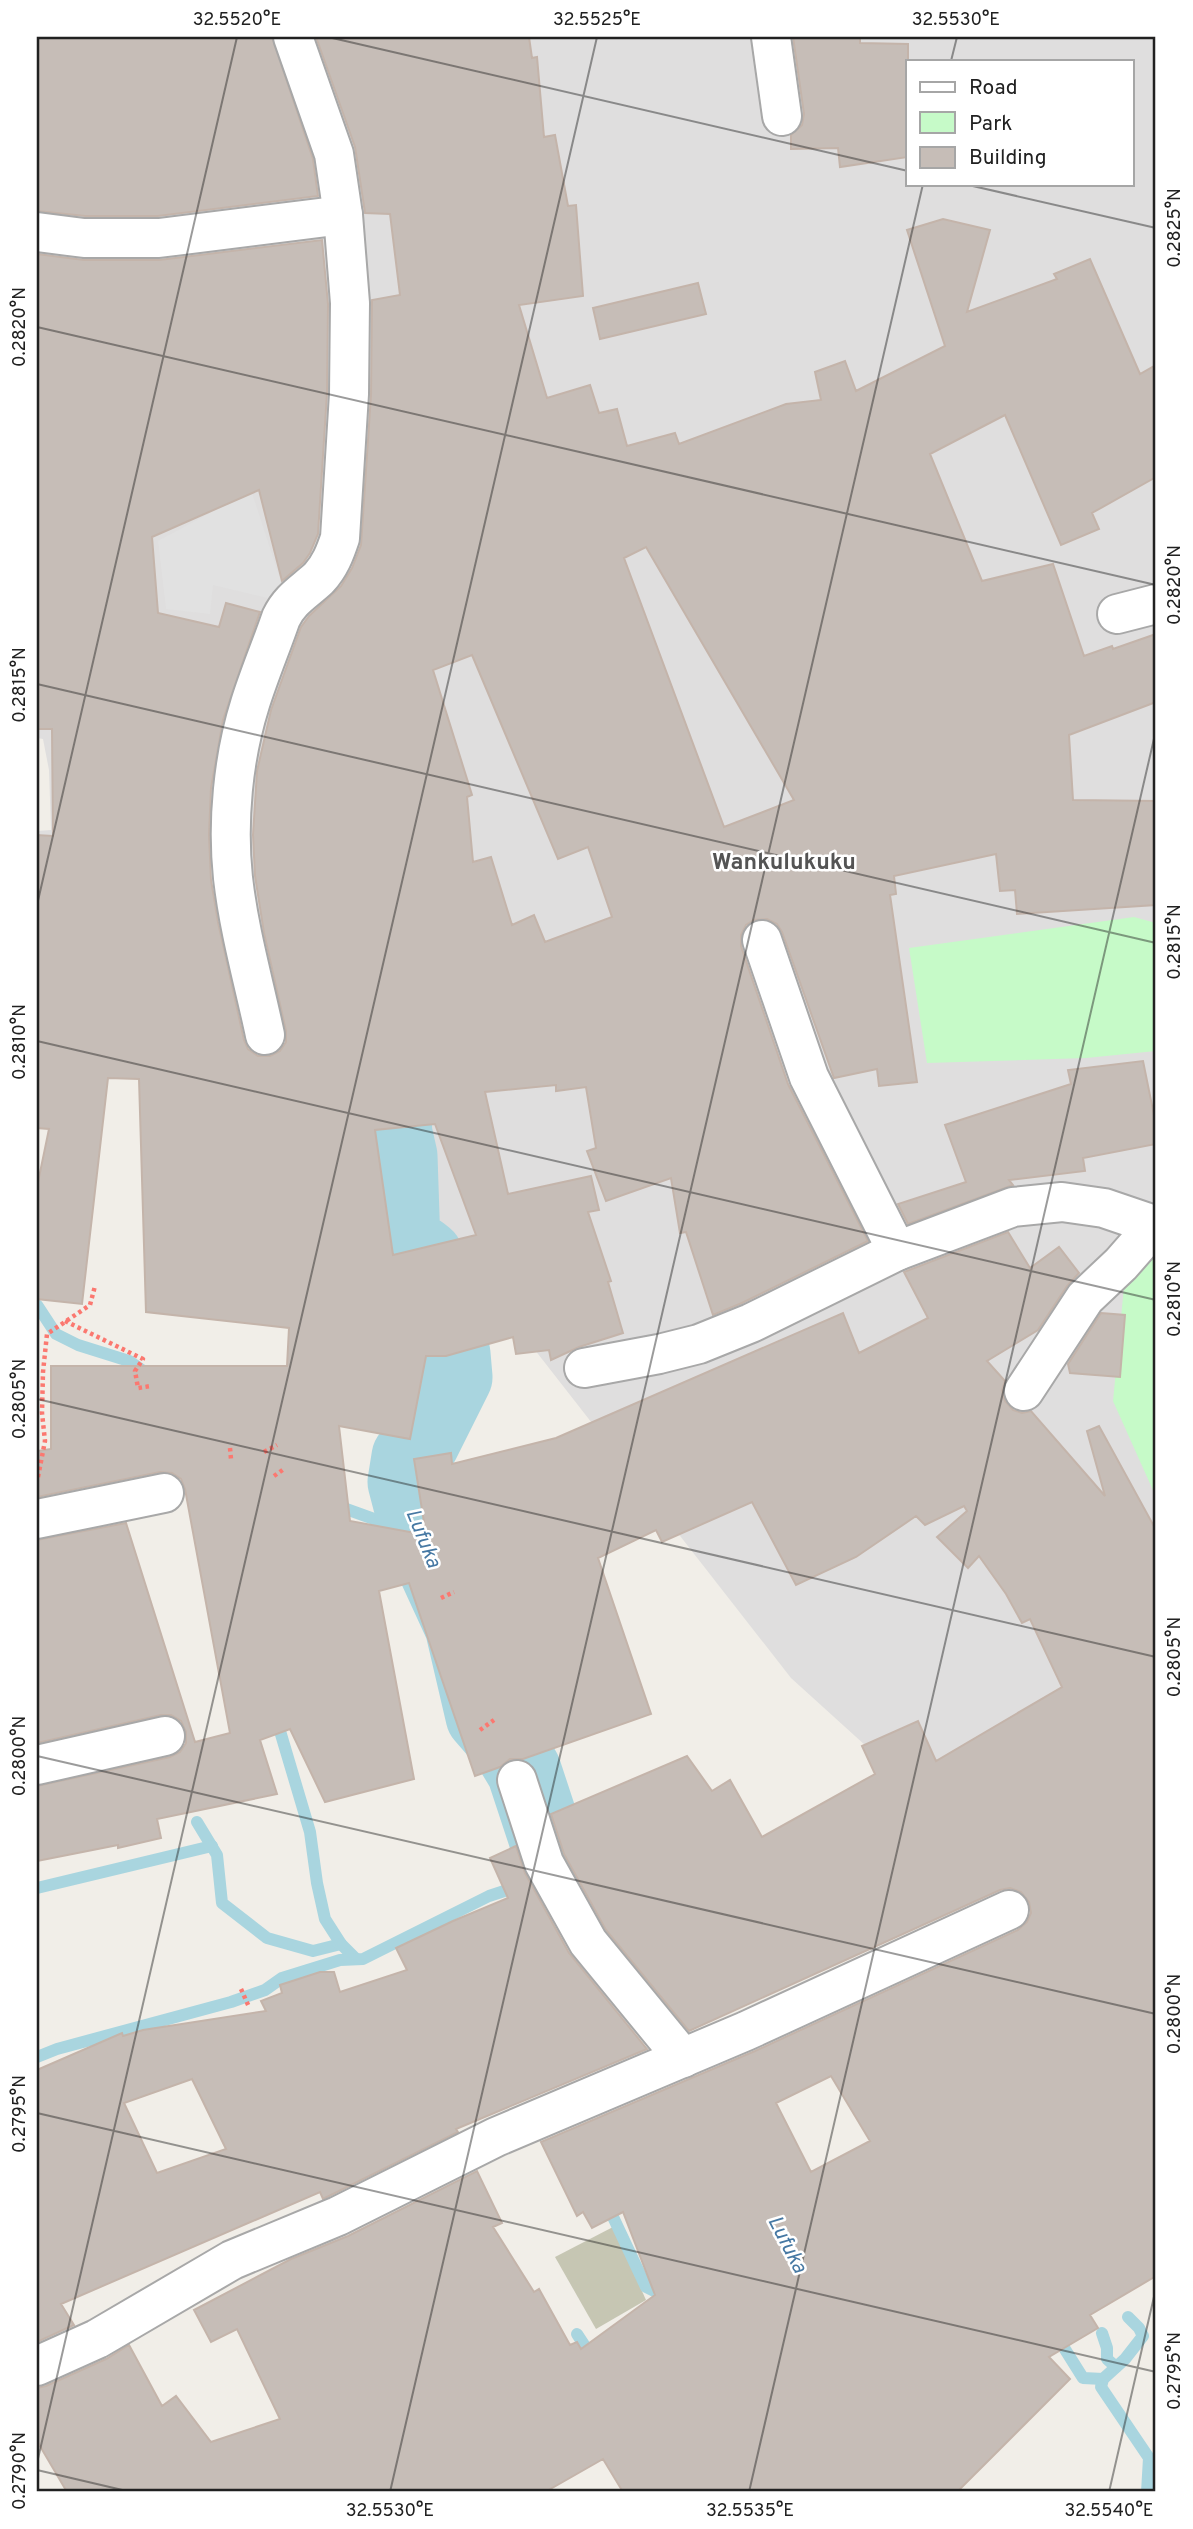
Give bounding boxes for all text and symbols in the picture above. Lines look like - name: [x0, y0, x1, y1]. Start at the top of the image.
- text: 32.5520°E: [193, 9, 281, 32]
- text: 32.5525°E: [553, 9, 641, 32]
- text: 32.5530°E: [912, 9, 1000, 32]
- legend: [906, 60, 1134, 186]
- text: Road: [969, 75, 1018, 102]
- text: Park: [969, 111, 1012, 138]
- text: Building: [969, 145, 1047, 172]
- text: 0.2825°N: [1164, 188, 1187, 268]
- text: 0.2820°N: [9, 287, 32, 367]
- text: 0.2820°N: [1164, 545, 1187, 625]
- text: 0.2815°N: [9, 647, 32, 723]
- district label: Wankulukuku: [712, 849, 856, 878]
- text: 0.2815°N: [1164, 904, 1187, 980]
- text: 0.2810°N: [9, 1004, 32, 1080]
- text: 0.2810°N: [1164, 1261, 1187, 1337]
- text: 0.2805°N: [9, 1359, 32, 1439]
- water label: Lufuka: [399, 1505, 447, 1572]
- text: 0.2805°N: [1164, 1617, 1187, 1697]
- text: 0.2800°N: [9, 1716, 32, 1796]
- text: 0.2800°N: [1164, 1974, 1187, 2054]
- text: 0.2795°N: [9, 2075, 32, 2153]
- water label: Lufuka: [761, 2211, 813, 2278]
- text: 0.2795°N: [1164, 2332, 1187, 2410]
- text: 0.2790°N: [9, 2432, 32, 2510]
- text: 32.5530°E: [346, 2500, 434, 2523]
- text: 32.5535°E: [706, 2500, 794, 2523]
- text: 32.5540°E: [1064, 2500, 1154, 2523]

